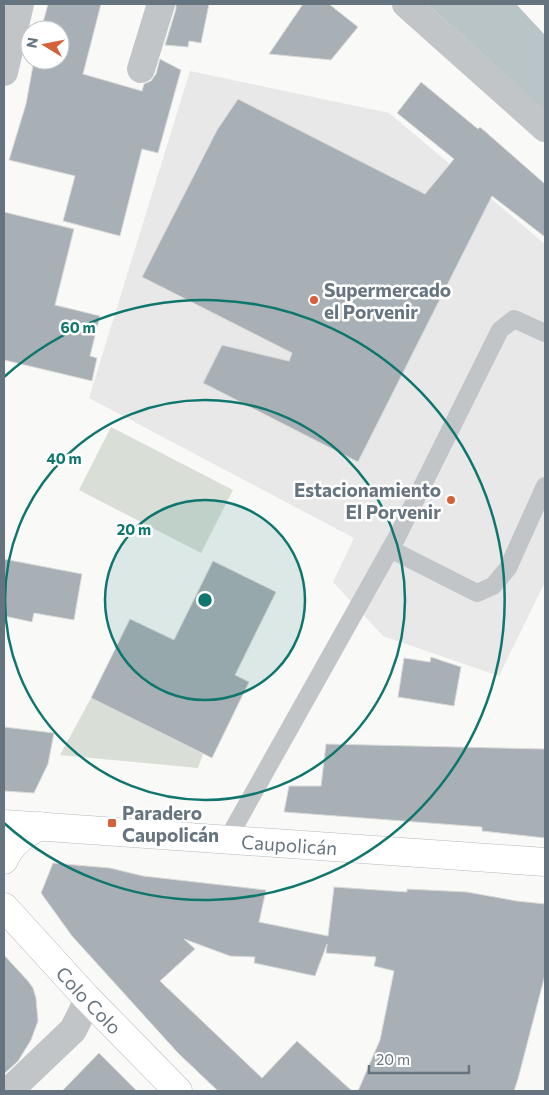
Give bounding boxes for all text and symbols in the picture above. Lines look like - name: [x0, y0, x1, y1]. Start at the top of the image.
- north arrow: [20, 20, 70, 70]
- text: N: [22, 36, 41, 49]
- place label: Supermercado el Porvenir: [324, 278, 451, 323]
- marker: Supermercado el Porvenir: [308, 294, 320, 306]
- text: 60 m: [60, 318, 96, 336]
- text: 40 m: [46, 449, 82, 467]
- place label: Estacionamiento El Porvenir: [294, 478, 441, 523]
- marker: Estacionamiento El Porvenir: [445, 494, 457, 506]
- text: 20 m: [117, 520, 151, 538]
- centre of rings: [196, 591, 214, 609]
- place label: Paradero Caupolicán: [122, 801, 219, 846]
- marker: Paradero Caupolicán: [106, 817, 118, 829]
- street label: Caupolicán: [241, 829, 338, 859]
- street label: Colo Colo: [52, 961, 127, 1038]
- scale bar: [369, 1042, 469, 1074]
- text: 20 m: [376, 1050, 410, 1068]

